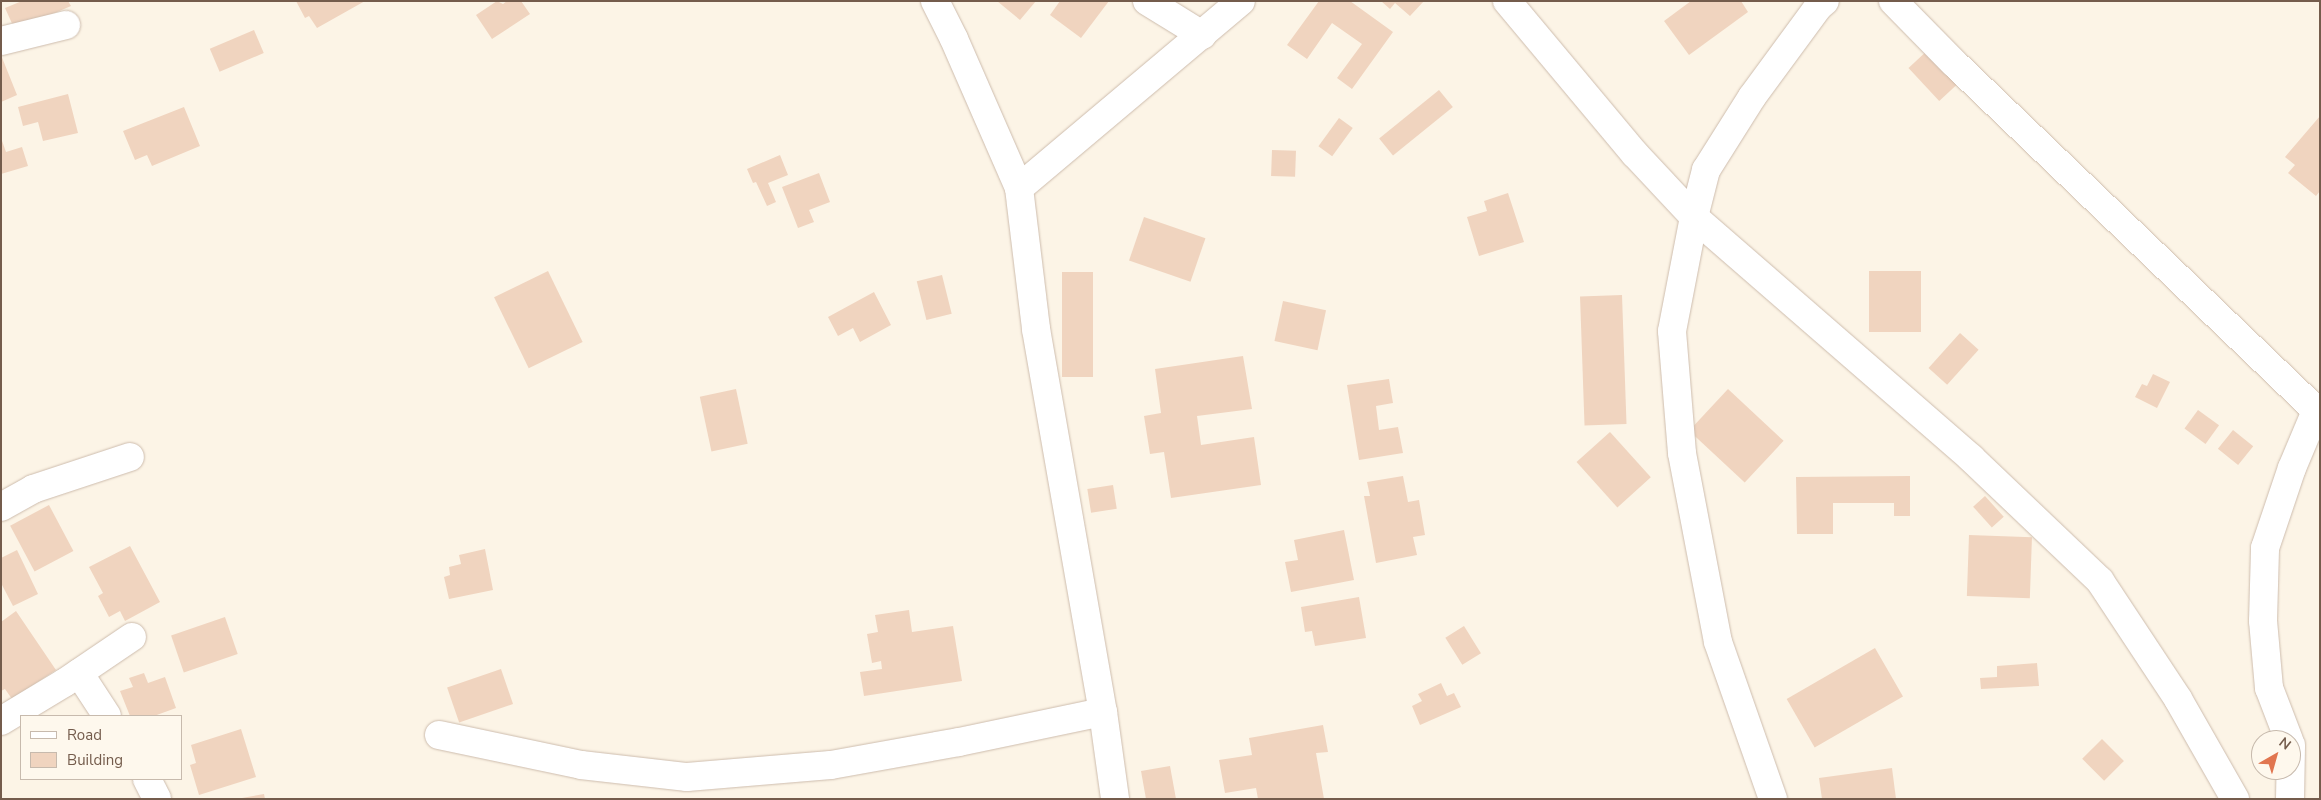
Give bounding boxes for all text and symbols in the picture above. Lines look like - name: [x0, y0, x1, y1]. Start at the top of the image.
- legend: [20, 715, 182, 780]
- text: Road: [67, 725, 102, 745]
- north arrow: [2251, 730, 2301, 780]
- text: N: [2275, 733, 2295, 754]
- text: Building: [67, 750, 123, 770]

